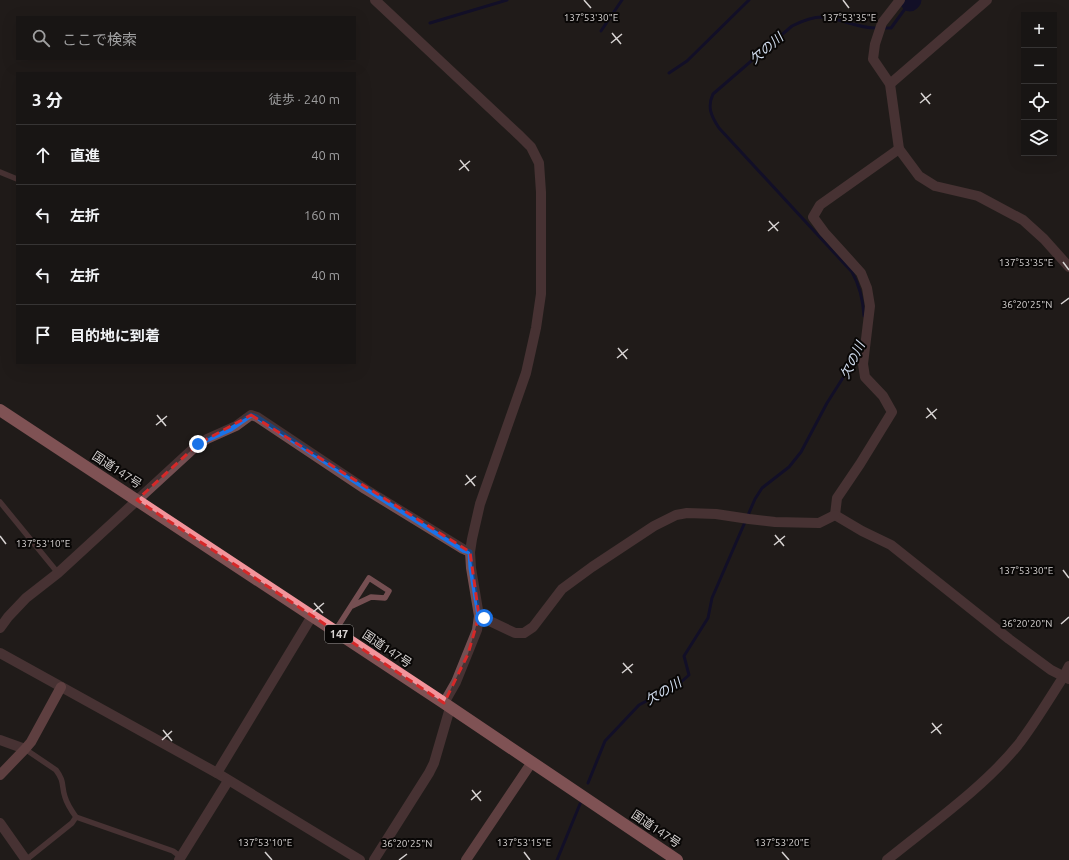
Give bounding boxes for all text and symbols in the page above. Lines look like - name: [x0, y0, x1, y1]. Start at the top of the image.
- text: 137°53'30"E: [564, 12, 619, 23]
- text: 137°53'35"E: [822, 12, 877, 23]
- map controls: [1021, 12, 1057, 156]
- button: +: [1021, 12, 1057, 48]
- search box: [16, 16, 356, 60]
- icon: search: [30, 27, 52, 49]
- water label: 欠の川: [747, 29, 787, 66]
- text: ここで検索: [62, 31, 137, 48]
- button: −: [1021, 48, 1057, 84]
- button: locate: [1021, 84, 1057, 120]
- text: 3 分: [32, 90, 63, 109]
- text: 徒歩 · 240 m: [269, 92, 340, 106]
- button: layers: [1021, 120, 1057, 156]
- icon: ahead: [32, 144, 54, 166]
- text: 直進: [70, 147, 100, 164]
- text: 40 m: [311, 148, 340, 162]
- icon: left: [32, 204, 54, 226]
- text: 左折: [70, 207, 100, 224]
- text: 160 m: [304, 208, 340, 222]
- text: 137°53'35"E: [999, 257, 1054, 268]
- icon: left: [32, 264, 54, 286]
- text: 左折: [70, 267, 100, 284]
- text: 40 m: [311, 268, 340, 282]
- text: 36°20'25"N: [1002, 299, 1052, 310]
- icon: arrive: [32, 324, 54, 346]
- text: 目的地に到着: [70, 327, 160, 344]
- water label: 欠の川: [837, 338, 868, 381]
- route end: [189, 435, 207, 453]
- street label: 国道147号: [90, 449, 144, 490]
- text: 137°53'10"E: [16, 538, 71, 549]
- text: 137°53'30"E: [999, 565, 1054, 576]
- route start: [475, 609, 493, 627]
- text: 36°20'20"N: [1002, 618, 1052, 629]
- road number: 147: [325, 625, 353, 643]
- street label: 国道147号: [360, 627, 414, 670]
- water label: 欠の川: [643, 674, 685, 707]
- street label: 国道147号: [629, 807, 683, 850]
- text: 137°53'10"E: [238, 837, 293, 848]
- text: 137°53'15"E: [497, 837, 552, 848]
- text: 137°53'20"E: [755, 837, 810, 848]
- text: 36°20'25"N: [382, 838, 432, 849]

